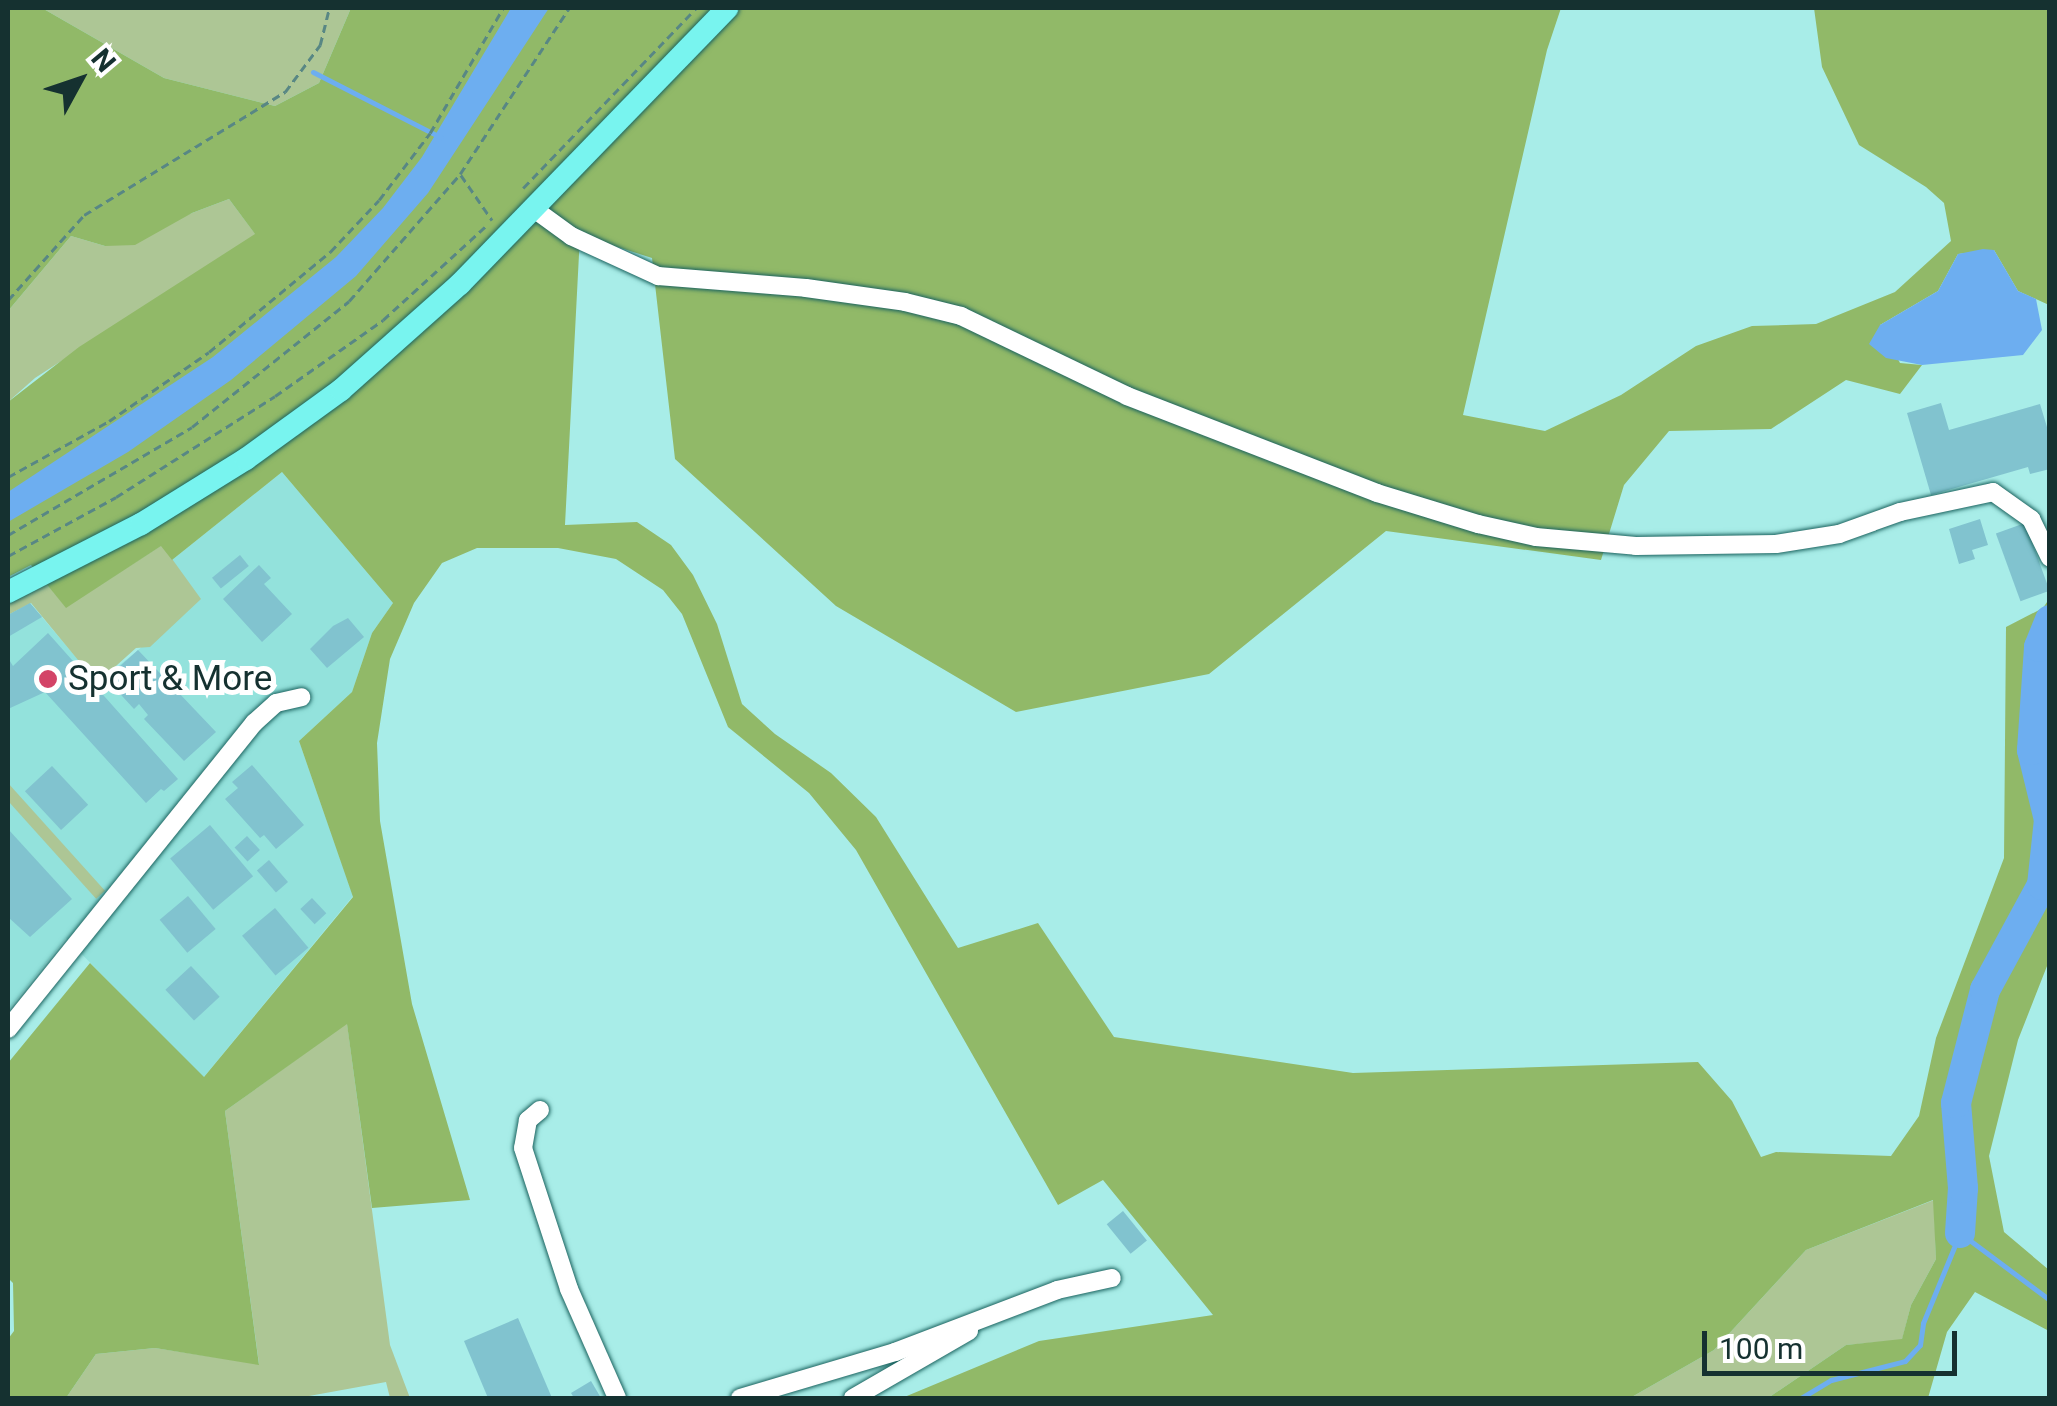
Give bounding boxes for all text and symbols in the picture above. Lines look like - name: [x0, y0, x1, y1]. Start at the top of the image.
- north arrow: [30, 30, 130, 130]
- text: N: [84, 42, 122, 79]
- place label: Sport & More: [68, 658, 272, 700]
- marker: Sport & More: [37, 668, 59, 690]
- scale bar: [1707, 1311, 1962, 1373]
- text: 100 m: [1719, 1331, 1803, 1366]

